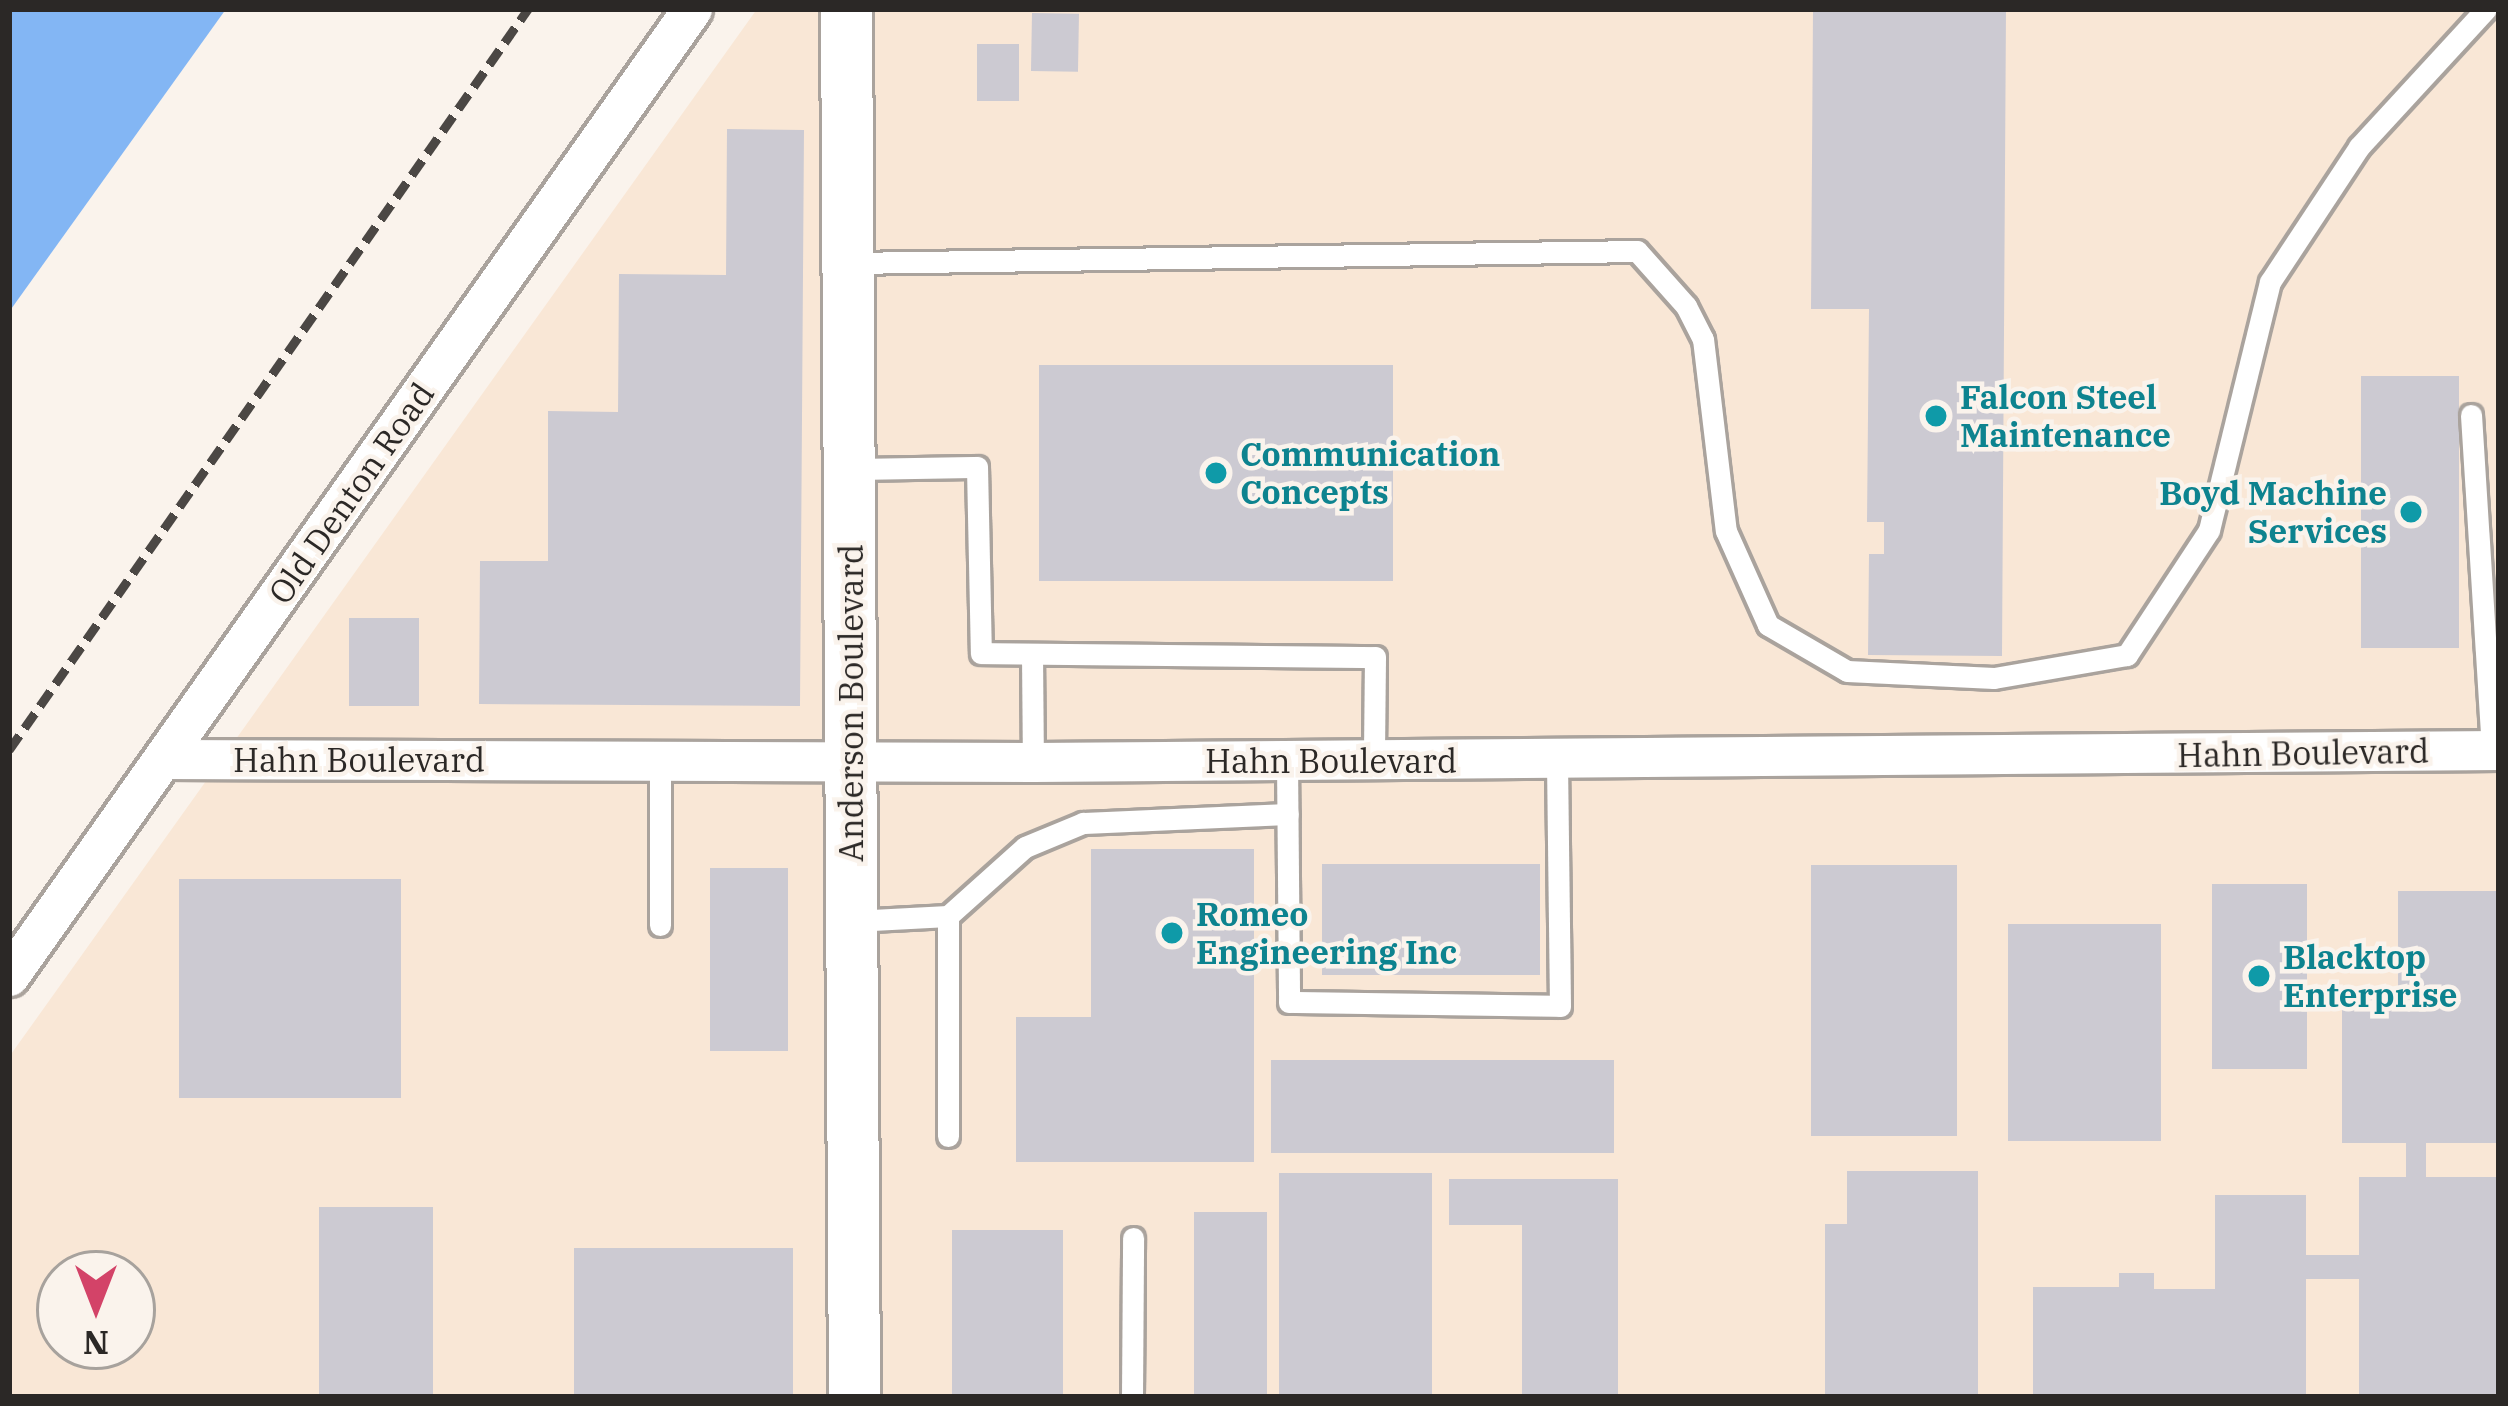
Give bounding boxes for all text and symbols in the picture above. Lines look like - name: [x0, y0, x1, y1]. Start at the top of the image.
- street label: Old Denton Road: [260, 375, 442, 611]
- place label: Falcon Steel Maintenance: [1960, 377, 2171, 455]
- marker: Falcon Steel Maintenance: [1923, 403, 1949, 429]
- place label: Communication Concepts: [1240, 434, 1500, 512]
- marker: Communication Concepts: [1203, 460, 1229, 486]
- place label: Boyd Machine Services: [2159, 473, 2387, 551]
- marker: Boyd Machine Services: [2398, 499, 2424, 525]
- street label: Anderson Boulevard: [831, 544, 871, 862]
- street label: Hahn Boulevard: [2177, 731, 2429, 775]
- street label: Hahn Boulevard: [233, 740, 485, 780]
- street label: Hahn Boulevard: [1205, 741, 1457, 781]
- place label: Romeo Engineering Inc: [1196, 894, 1457, 972]
- marker: Romeo Engineering Inc: [1159, 920, 1185, 946]
- place label: Blacktop Enterprise: [2283, 937, 2457, 1015]
- marker: Blacktop Enterprise: [2246, 963, 2272, 989]
- north arrow: [36, 1250, 156, 1370]
- text: N: [83, 1322, 109, 1365]

